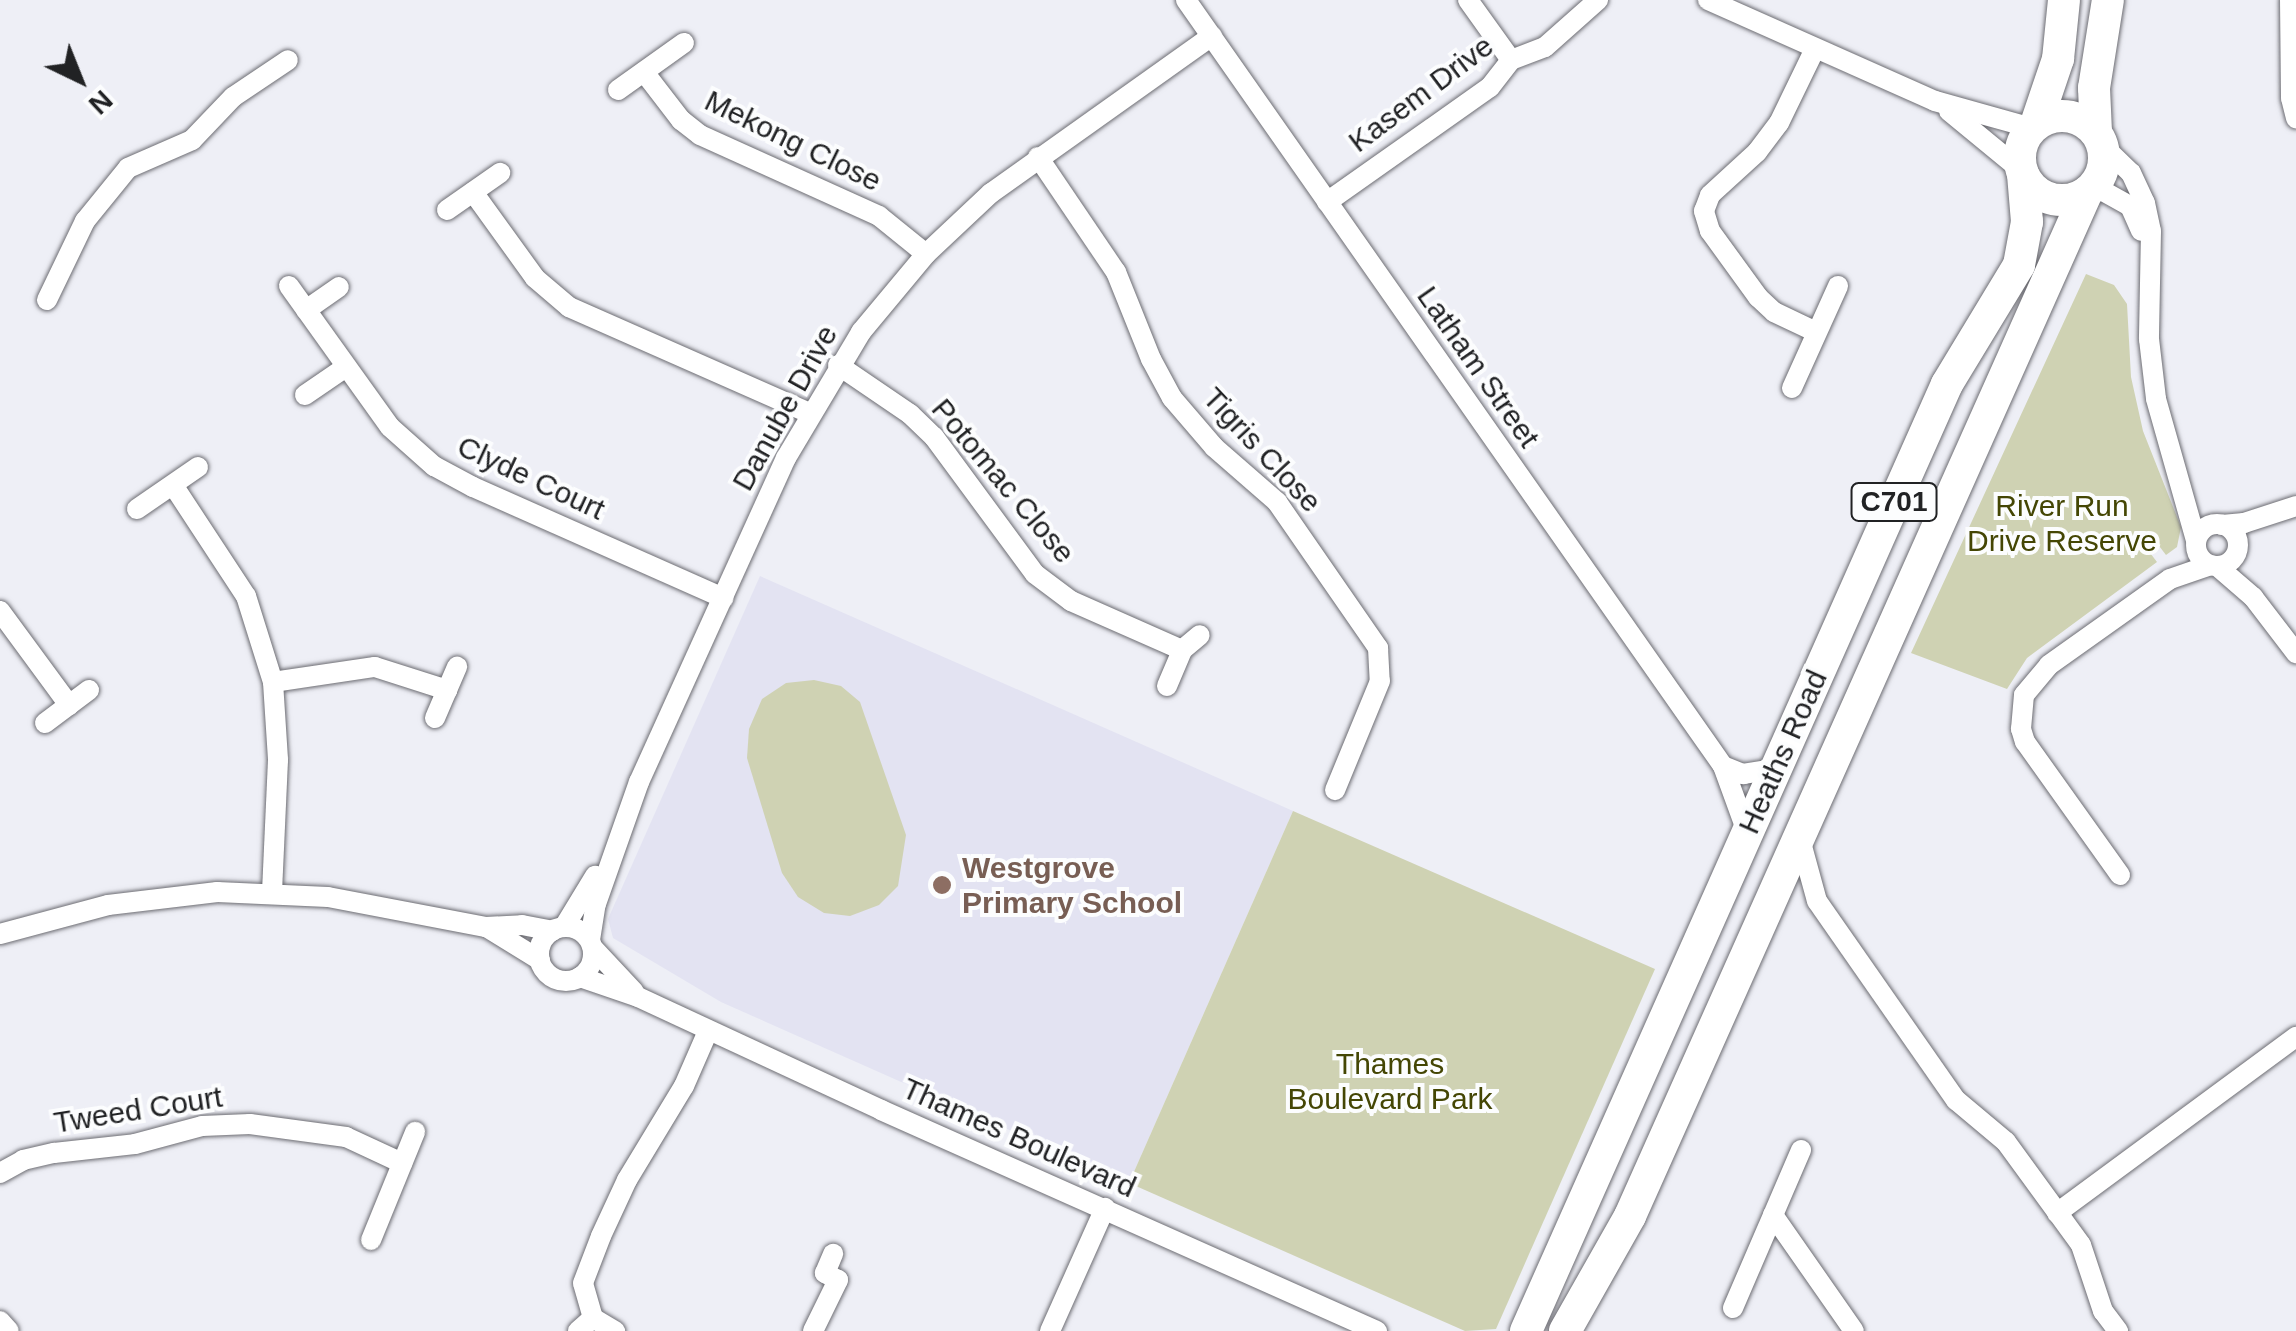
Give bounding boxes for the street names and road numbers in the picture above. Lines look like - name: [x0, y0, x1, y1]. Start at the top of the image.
- street label: Kasem Drive: [1342, 28, 1500, 160]
- street label: Mekong Close: [699, 83, 887, 199]
- street label: Latham Street: [1409, 279, 1547, 455]
- street label: Danube Drive: [725, 319, 845, 497]
- street label: Tigris Close: [1195, 380, 1329, 520]
- street label: Potomac Close: [924, 392, 1082, 570]
- street label: Clyde Court: [452, 428, 610, 528]
- road number: C701: [1849, 479, 1939, 525]
- street label: Heaths Road: [1731, 665, 1835, 839]
- street label: Thames Boulevard: [897, 1070, 1141, 1206]
- street label: Tweed Court: [51, 1079, 225, 1141]

